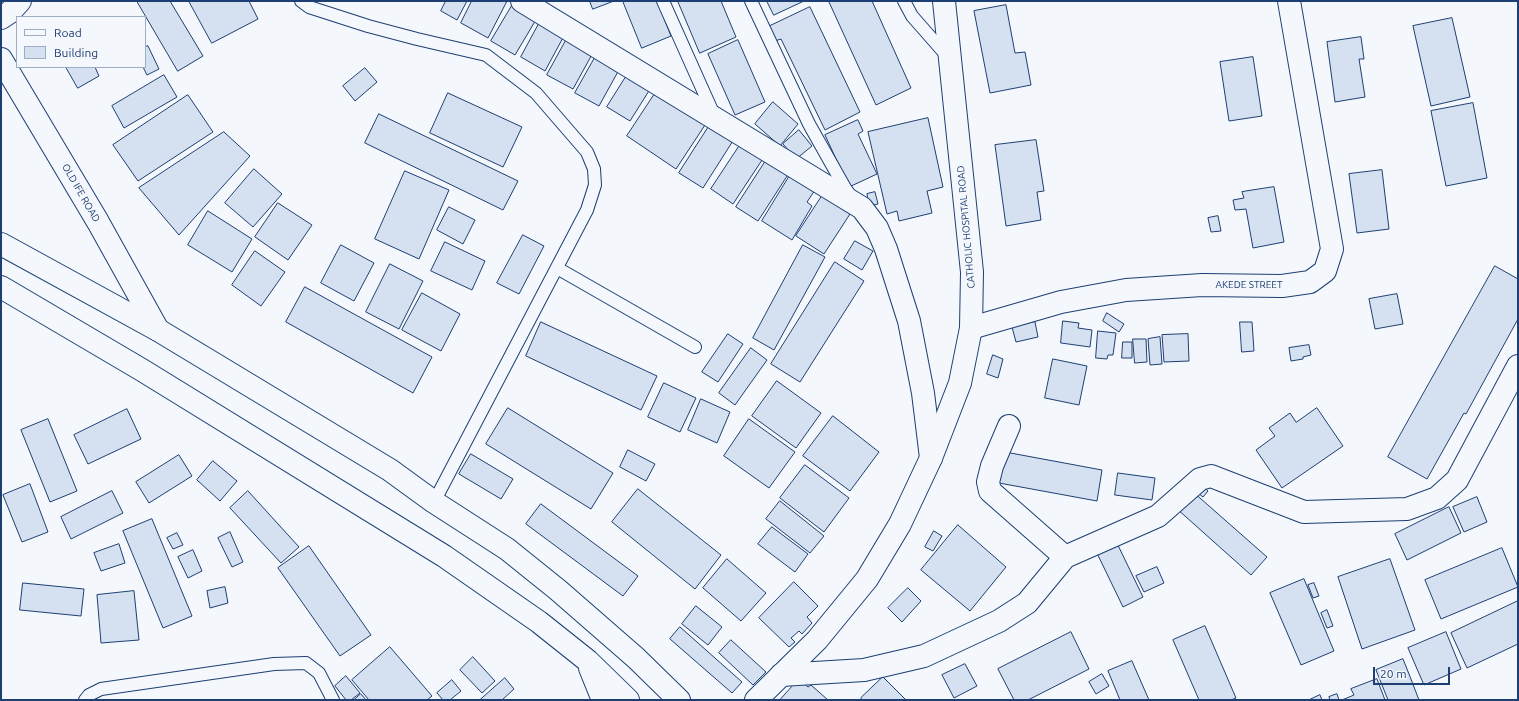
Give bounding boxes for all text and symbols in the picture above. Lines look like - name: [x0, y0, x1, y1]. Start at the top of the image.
- legend: [16, 16, 146, 68]
- text: Road: [54, 26, 82, 39]
- text: Building: [54, 46, 98, 59]
- street label: OLD IFE ROAD: [59, 162, 103, 224]
- street label: CATHOLIC HOSPITAL ROAD: [955, 165, 977, 289]
- street label: AKEDE STREET: [1216, 279, 1282, 291]
- scale bar: [1375, 659, 1452, 685]
- text: 20 m: [1380, 667, 1407, 680]

